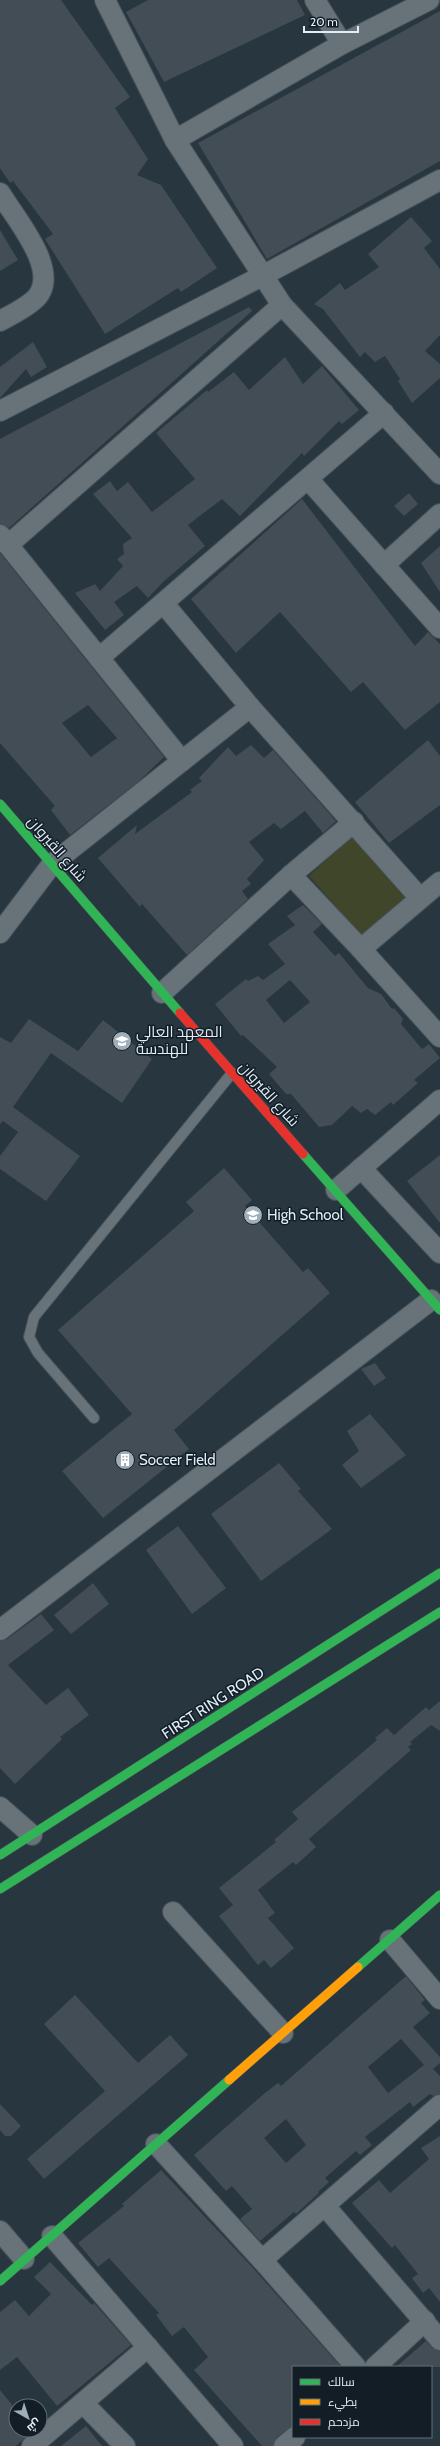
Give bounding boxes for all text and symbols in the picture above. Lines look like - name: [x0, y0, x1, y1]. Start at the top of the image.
- scale bar: [304, 8, 358, 34]
- text: 20 m: [310, 14, 338, 29]
- street label: شارع القيروان: [22, 812, 90, 887]
- place label: المعهد العالي للهندسة: [136, 1023, 223, 1059]
- school or university icon: المعهد العالي للهندسة: [111, 1030, 133, 1052]
- street label: شارع القيروان: [234, 1058, 303, 1132]
- school or university icon: High School: [242, 1204, 264, 1226]
- place label: High School: [267, 1206, 344, 1224]
- building icon: Soccer Field: [114, 1449, 136, 1471]
- place label: Soccer Field: [139, 1451, 216, 1469]
- street label: FIRST RING ROAD: [158, 1663, 268, 1743]
- legend: [292, 2366, 432, 2438]
- text: سالك: [328, 2374, 355, 2389]
- text: بطيء: [328, 2394, 357, 2412]
- north arrow: [8, 2398, 48, 2438]
- text: مزدحم: [328, 2414, 360, 2430]
- text: ش: [24, 2416, 44, 2436]

